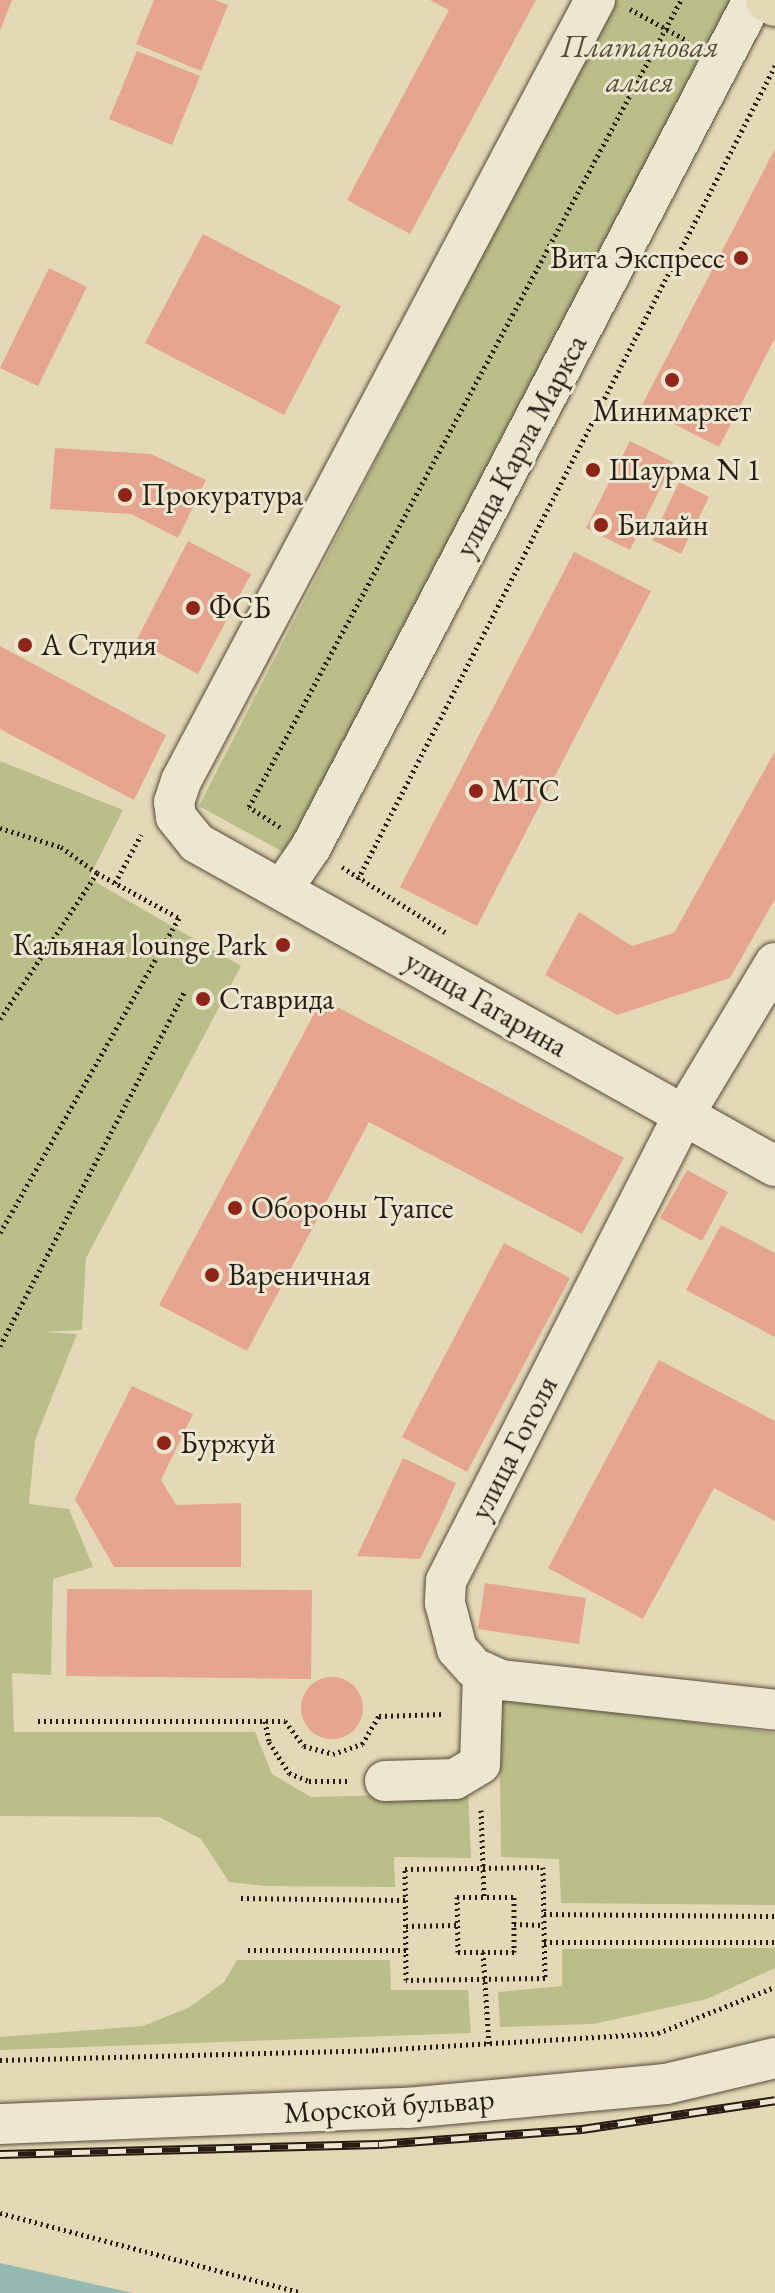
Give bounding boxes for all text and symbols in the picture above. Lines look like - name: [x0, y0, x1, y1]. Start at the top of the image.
- park label: Платановая аллея: [561, 29, 719, 100]
- place label: Вита Экспресс: [550, 240, 725, 276]
- marker: Вита Экспресс: [732, 249, 750, 267]
- street label: улица Карла Маркса: [447, 329, 595, 563]
- marker: Минимаркет: [663, 371, 681, 389]
- place label: Минимаркет: [593, 393, 751, 429]
- place label: Шаурма N 1: [609, 452, 761, 488]
- marker: Шаурма N 1: [584, 461, 602, 479]
- place label: Прокуратура: [141, 477, 303, 513]
- marker: Прокуратура: [116, 486, 134, 504]
- place label: Билайн: [617, 507, 708, 543]
- marker: Билайн: [592, 516, 610, 534]
- place label: ФСБ: [209, 590, 271, 626]
- marker: ФСБ: [184, 599, 202, 617]
- place label: А Студия: [41, 627, 157, 663]
- marker: А Студия: [16, 636, 34, 654]
- place label: МТС: [492, 773, 560, 809]
- marker: МТС: [467, 782, 485, 800]
- place label: Кальяная lounge Park: [13, 927, 267, 963]
- marker: Кальяная lounge Park: [274, 936, 292, 954]
- street label: улица Гагарина: [398, 943, 574, 1065]
- place label: Ставрида: [219, 981, 334, 1017]
- marker: Ставрида: [194, 990, 212, 1008]
- place label: Обороны Туапсе: [251, 1190, 453, 1226]
- marker: Обороны Туапсе: [226, 1199, 244, 1217]
- place label: Вареничная: [228, 1257, 371, 1293]
- marker: Вареничная: [203, 1266, 221, 1284]
- street label: улица Гоголя: [462, 1370, 566, 1526]
- place label: Буржуй: [180, 1425, 276, 1461]
- marker: Буржуй: [155, 1434, 173, 1452]
- street label: Морской бульвар: [282, 2081, 496, 2131]

